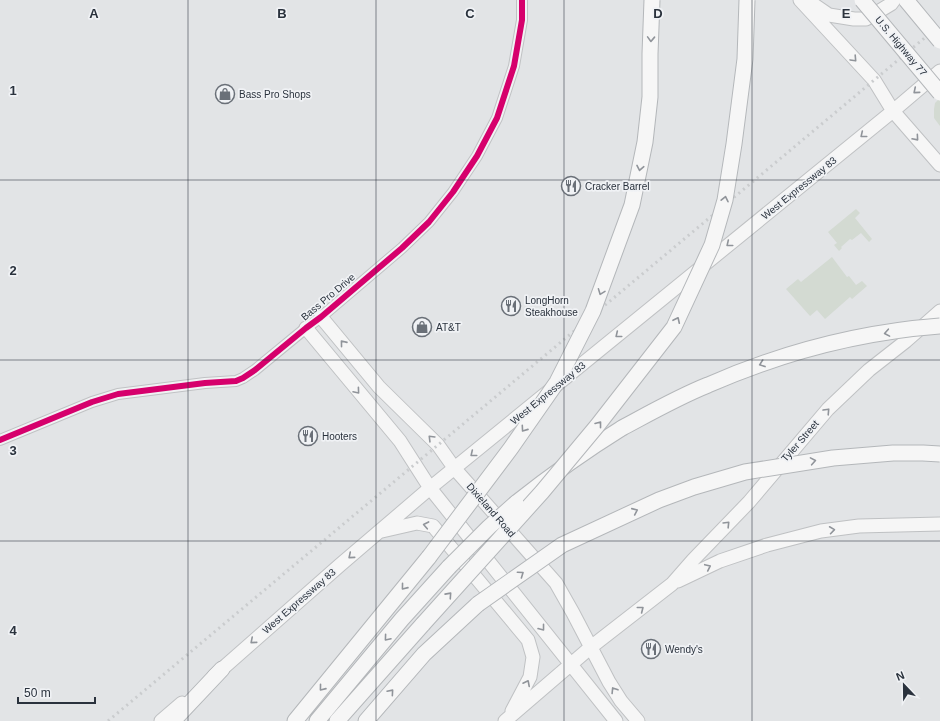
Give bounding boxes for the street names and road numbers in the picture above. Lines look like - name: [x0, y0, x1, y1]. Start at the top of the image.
- street label: U.S. Highway 77: [873, 14, 929, 78]
- street label: West Expressway 83: [759, 154, 839, 222]
- street label: Bass Pro Drive: [299, 271, 357, 323]
- street label: West Expressway 83: [508, 359, 588, 427]
- street label: Tyler Street: [779, 418, 821, 464]
- street label: Dixieland Road: [465, 481, 517, 539]
- street label: West Expressway 83: [260, 566, 338, 636]

